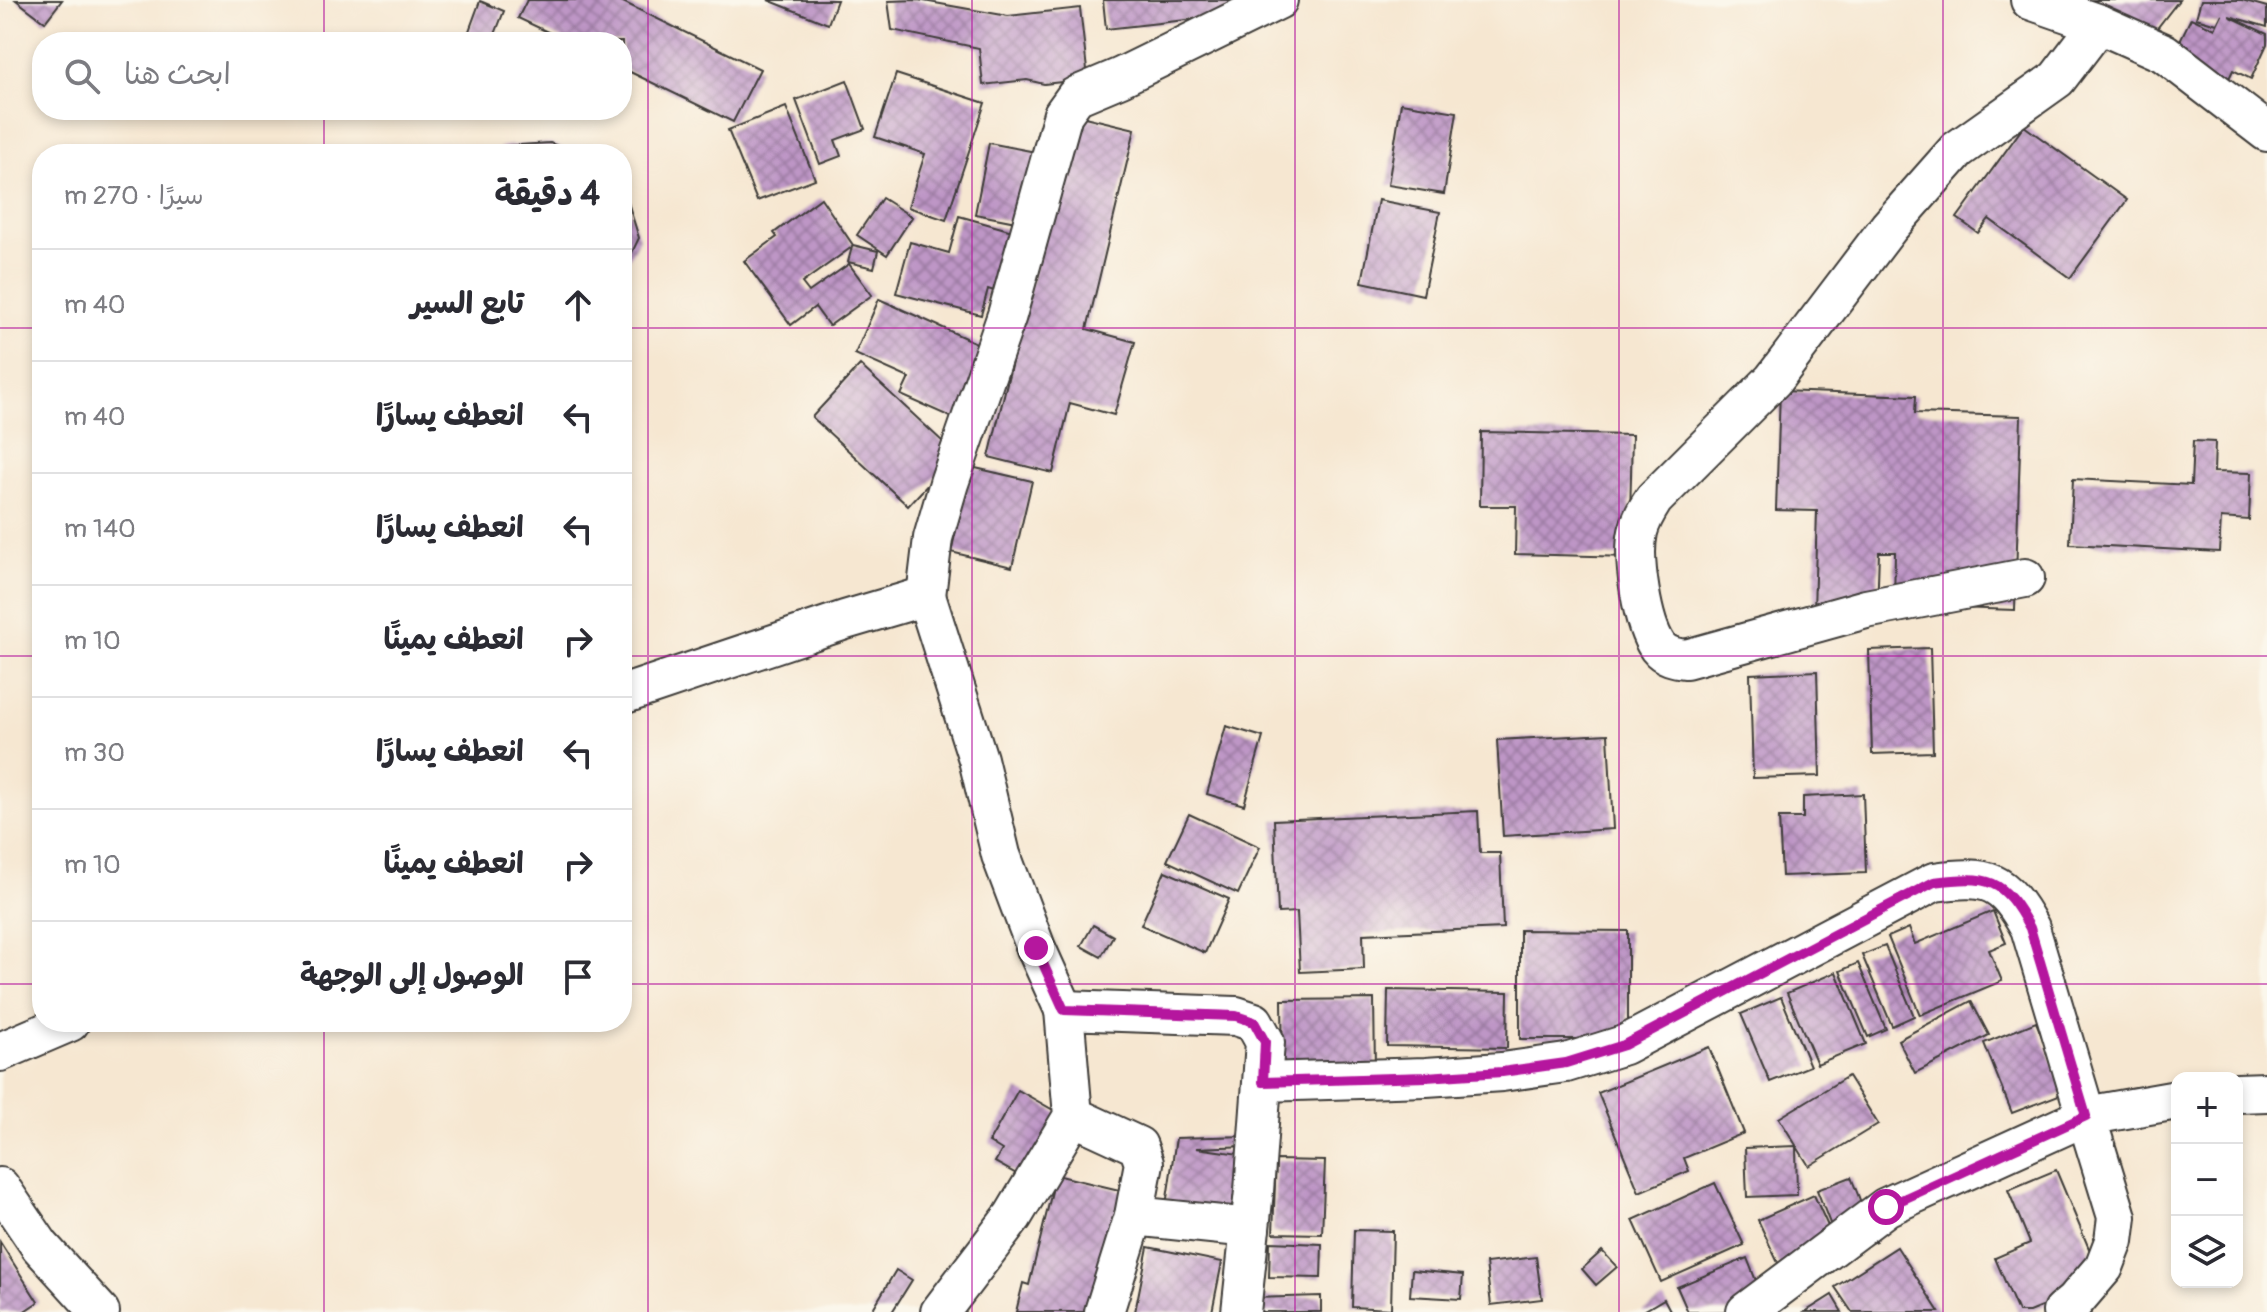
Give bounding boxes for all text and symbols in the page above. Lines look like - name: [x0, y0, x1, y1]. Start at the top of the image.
- search box: [32, 32, 632, 120]
- icon: search: [60, 54, 104, 98]
- text: ابحث هنا: [124, 56, 231, 93]
- text: 4 دقيقة: [494, 173, 600, 216]
- text: سيرًا · 270 m: [64, 180, 204, 212]
- icon: ahead: [556, 283, 600, 327]
- text: تابع السير: [411, 285, 524, 322]
- text: 40 m: [64, 289, 126, 321]
- icon: left: [556, 395, 600, 439]
- text: انعطف يسارًا: [376, 397, 524, 434]
- text: 40 m: [64, 401, 126, 433]
- icon: left: [556, 507, 600, 551]
- text: انعطف يسارًا: [376, 509, 524, 546]
- text: 140 m: [64, 513, 136, 545]
- icon: right: [556, 619, 600, 663]
- text: انعطف يمينًا: [384, 621, 524, 658]
- text: 10 m: [64, 625, 121, 657]
- icon: left: [556, 731, 600, 775]
- text: انعطف يسارًا: [376, 733, 524, 770]
- text: 30 m: [64, 737, 125, 769]
- icon: right: [556, 843, 600, 887]
- text: انعطف يمينًا: [384, 845, 524, 882]
- text: 10 m: [64, 849, 121, 881]
- route end: [1018, 930, 1054, 966]
- icon: arrive: [556, 955, 600, 999]
- text: الوصول إلى الوجهة: [300, 957, 524, 994]
- map controls: [2171, 1072, 2243, 1288]
- button: +: [2171, 1072, 2243, 1144]
- button: −: [2171, 1144, 2243, 1216]
- route start: [1868, 1189, 1904, 1225]
- button: layers: [2171, 1216, 2243, 1288]

